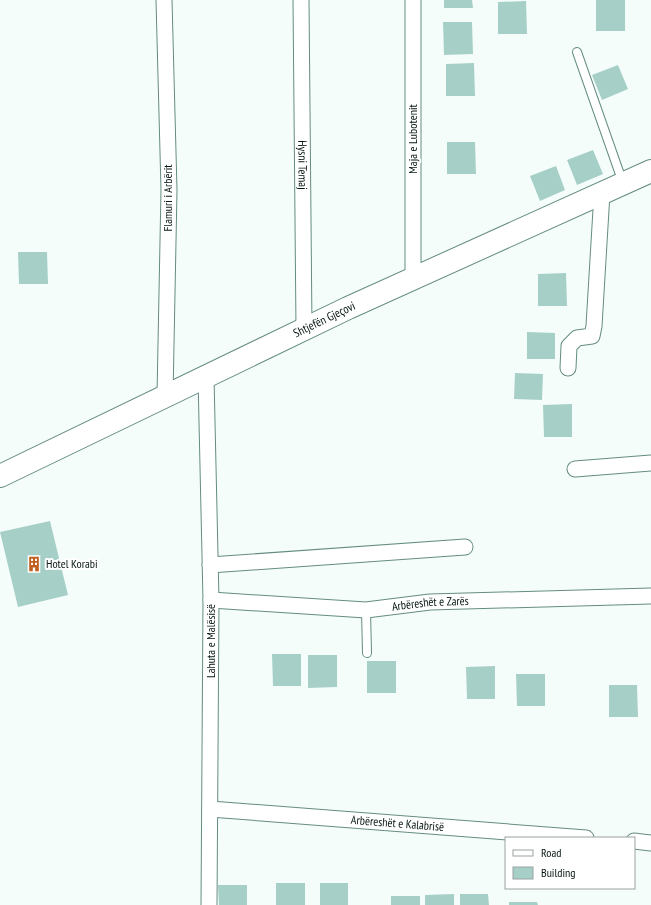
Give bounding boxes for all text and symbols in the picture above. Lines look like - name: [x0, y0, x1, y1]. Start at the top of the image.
- street label: Maja e Lubotenit: [405, 104, 420, 174]
- street label: Hysni Temaj: [295, 140, 311, 190]
- street label: Flamuri i Arbërit: [160, 164, 175, 232]
- street label: Shtjefën Gjeçovi: [291, 298, 357, 340]
- building icon: Hotel Korabi: [25, 555, 43, 573]
- place label: Hotel Korabi: [46, 556, 98, 571]
- street label: Arbëreshët e Zarës: [391, 593, 469, 614]
- street label: Lahuta e Malësisë: [203, 604, 218, 678]
- street label: Arbëreshët e Kalabrisë: [350, 812, 445, 834]
- legend: [505, 837, 635, 889]
- text: Road: [541, 845, 561, 860]
- text: Building: [541, 865, 576, 880]

